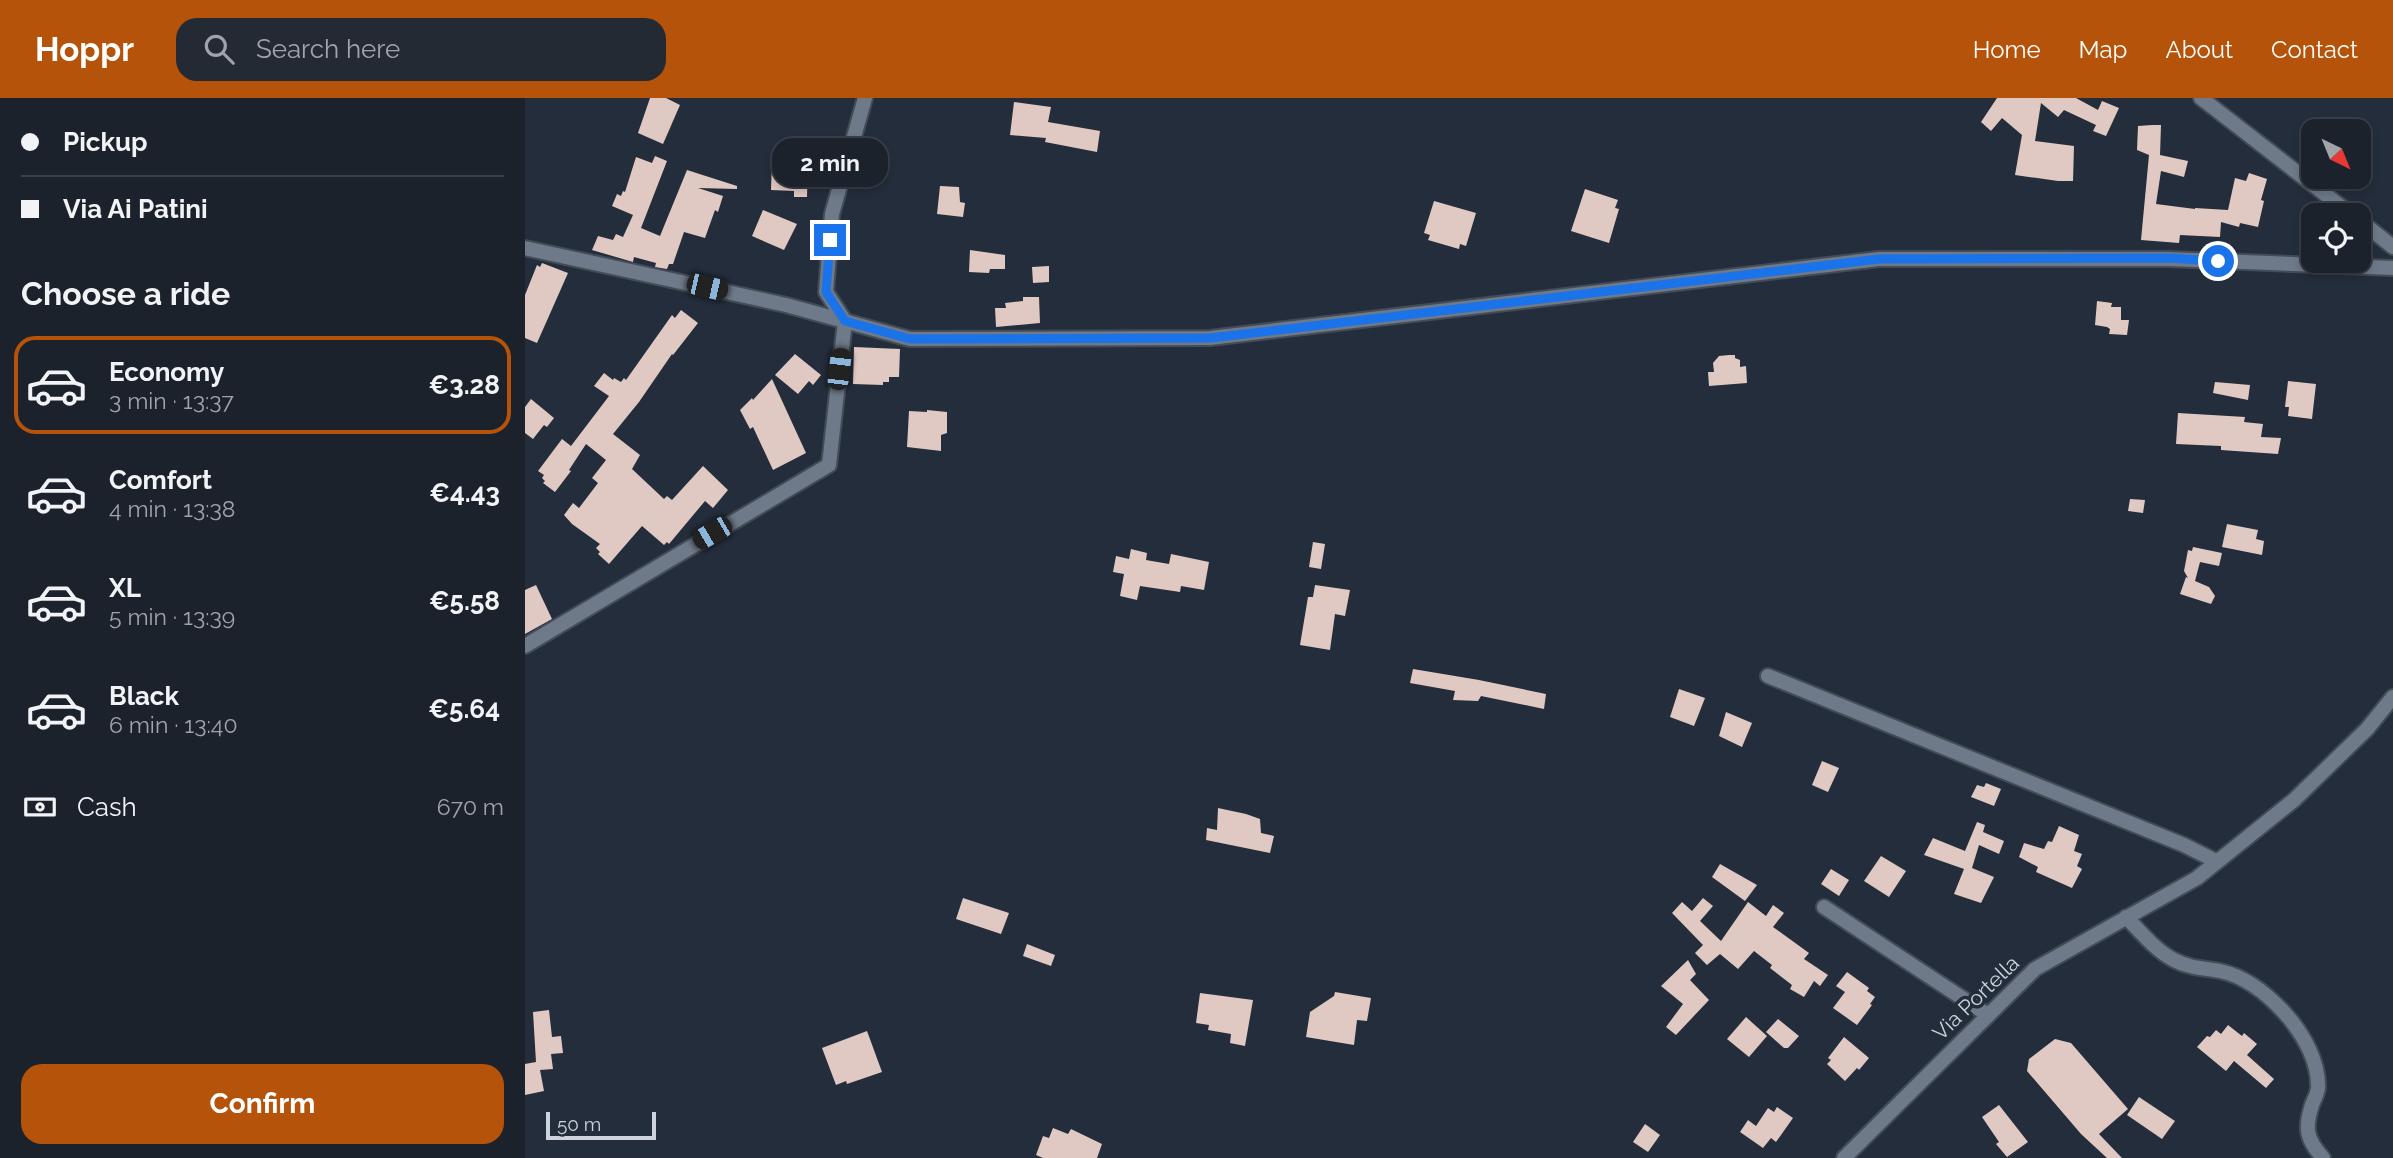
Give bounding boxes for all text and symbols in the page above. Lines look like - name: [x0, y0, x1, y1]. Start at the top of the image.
- search box: [176, 18, 666, 81]
- text: Hoppr: [35, 30, 134, 69]
- icon: search: [200, 30, 238, 68]
- text: Search here: [256, 34, 400, 64]
- text: Home: [1973, 35, 2041, 64]
- text: Map: [2079, 35, 2127, 64]
- text: About: [2165, 35, 2233, 64]
- text: Contact: [2271, 35, 2358, 64]
- north arrow: [2301, 119, 2371, 189]
- map controls: [2301, 119, 2371, 273]
- text: Pickup: [63, 127, 148, 157]
- callout: 2 min: [772, 138, 888, 188]
- text: 2 min: [800, 149, 860, 176]
- text: Via Ai Patini: [63, 194, 208, 224]
- button: locate: [2301, 203, 2371, 273]
- route end: [814, 224, 846, 256]
- route start: [2202, 245, 2234, 277]
- car: [685, 272, 730, 302]
- text: Choose a ride: [21, 275, 230, 312]
- car: [827, 347, 852, 391]
- icon: car: [25, 354, 88, 417]
- text: Economy: [109, 357, 224, 387]
- text: €3.28: [429, 370, 500, 400]
- text: 3 min · 13:37: [109, 387, 234, 414]
- icon: car: [25, 462, 88, 525]
- text: Comfort: [109, 465, 212, 495]
- text: €4.43: [429, 478, 500, 508]
- text: 4 min · 13:38: [109, 495, 235, 522]
- car: [689, 513, 736, 553]
- icon: car: [25, 570, 88, 633]
- text: XL: [109, 573, 141, 603]
- text: €5.58: [429, 586, 500, 616]
- text: 5 min · 13:39: [109, 603, 235, 630]
- icon: car: [25, 678, 88, 741]
- text: Black: [109, 681, 179, 711]
- text: €5.64: [428, 694, 500, 724]
- text: 6 min · 13:40: [109, 711, 237, 738]
- icon: cash: [21, 788, 59, 826]
- text: Cash: [77, 792, 137, 822]
- text: 670 m: [437, 793, 504, 820]
- street label: Via Portella: [1927, 950, 2024, 1045]
- button: Confirm: [21, 1064, 504, 1144]
- scale bar: [546, 1109, 656, 1141]
- text: 50 m: [557, 1113, 601, 1135]

